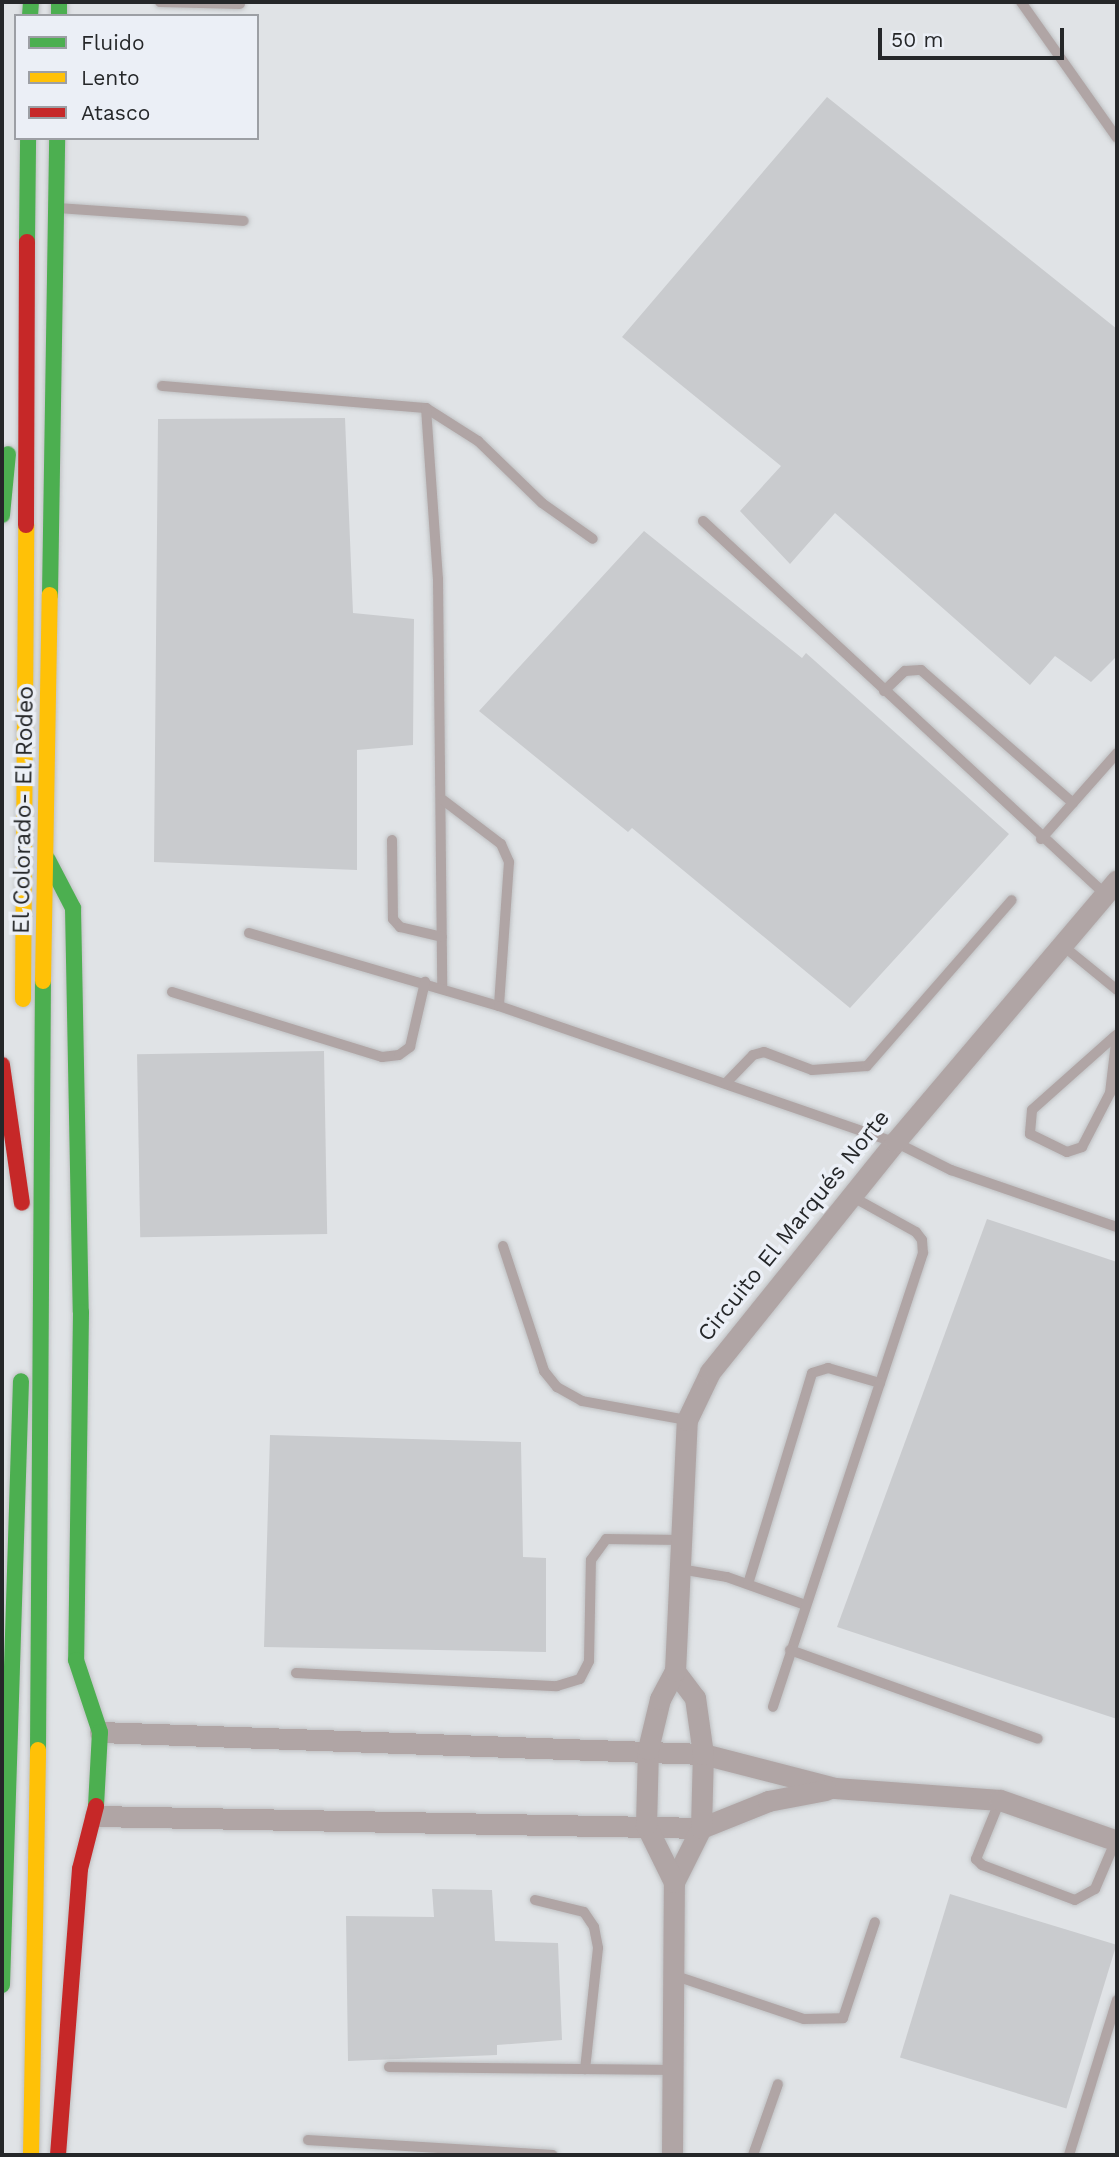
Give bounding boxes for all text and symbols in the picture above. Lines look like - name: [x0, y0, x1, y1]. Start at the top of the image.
- legend: [14, 14, 259, 140]
- scale bar: [881, 14, 1066, 58]
- text: 50 m: [891, 27, 943, 52]
- text: Fluido: [81, 30, 145, 55]
- text: Lento: [81, 65, 140, 90]
- text: Atasco: [81, 100, 150, 125]
- street label: El Colorado- El Rodeo: [8, 685, 40, 935]
- street label: Circuito El Marqués Norte: [692, 1104, 896, 1348]

